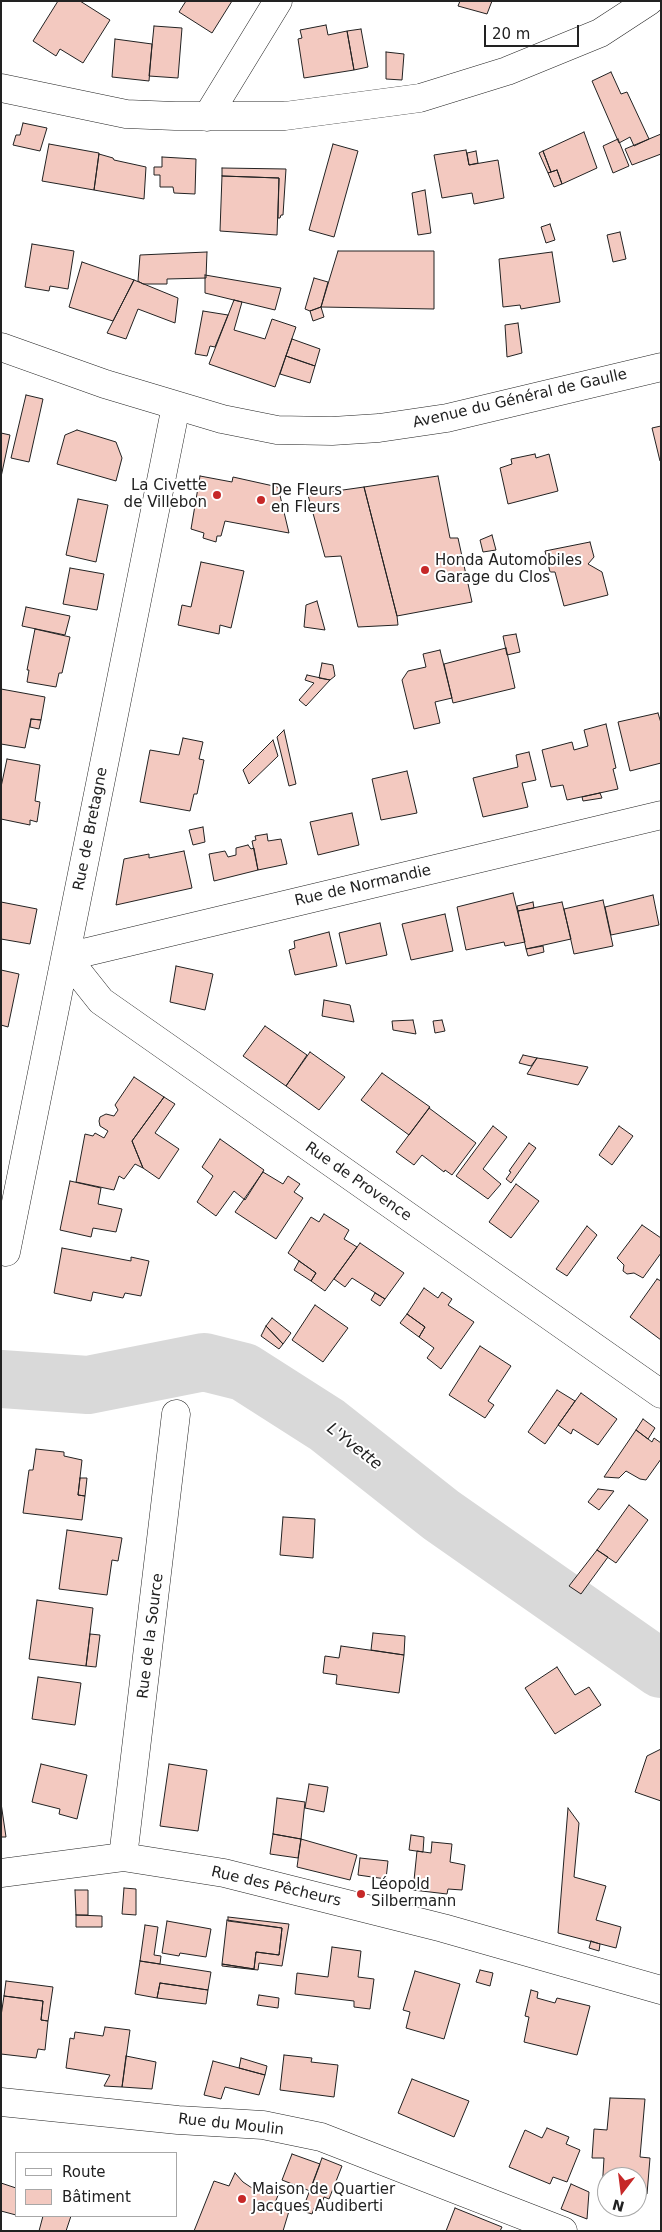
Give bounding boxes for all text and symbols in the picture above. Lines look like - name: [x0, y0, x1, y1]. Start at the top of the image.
- scale bar: [487, 15, 582, 47]
- text: 20 m: [492, 25, 530, 43]
- street label: Avenue du Général de Gaulle: [411, 366, 629, 432]
- place label: La Civette de Villebon: [124, 477, 207, 512]
- place label: De Fleurs en Fleurs: [271, 482, 342, 517]
- marker: La Civette de Villebon: [211, 489, 223, 501]
- marker: De Fleurs en Fleurs: [255, 494, 267, 506]
- place label: Honda Automobiles Garage du Clos: [435, 552, 582, 587]
- marker: Honda Automobiles Garage du Clos: [419, 564, 431, 576]
- street label: Rue de Bretagne: [70, 766, 112, 892]
- street label: Rue de Normandie: [293, 862, 433, 910]
- street label: Rue de Provence: [301, 1139, 415, 1225]
- water label: L'Yvette: [323, 1419, 385, 1475]
- street label: Rue de la Source: [134, 1572, 168, 1700]
- street label: Rue des Pêcheurs: [209, 1863, 343, 1911]
- place label: Léopold Silbermann: [371, 1876, 456, 1911]
- marker: Léopold Silbermann: [355, 1888, 367, 1900]
- street label: Rue du Moulin: [177, 2110, 285, 2140]
- legend: [15, 2152, 178, 2217]
- text: Route: [62, 2163, 106, 2181]
- north arrow: [597, 2167, 647, 2217]
- place label: Maison de Quartier Jacques Audiberti: [252, 2181, 395, 2216]
- text: Bâtiment: [62, 2188, 131, 2206]
- marker: Maison de Quartier Jacques Audiberti: [236, 2193, 248, 2205]
- text: N: [611, 2196, 626, 2215]

